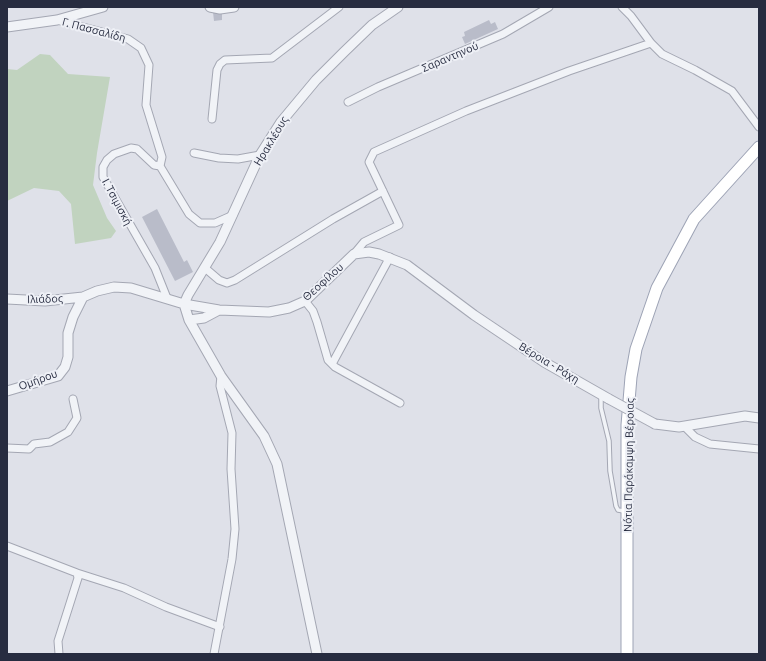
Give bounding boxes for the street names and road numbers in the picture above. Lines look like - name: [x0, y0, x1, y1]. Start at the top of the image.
- street label: Γ. Πασσαλίδη: [61, 15, 127, 45]
- street label: Σαραντηνού: [420, 39, 480, 75]
- street label: Ηρακλέους: [251, 114, 291, 168]
- street label: Ι. Τσιμισκή: [99, 176, 135, 228]
- street label: Θεοφίλου: [300, 260, 346, 304]
- street label: Ιλιάδος: [27, 292, 63, 306]
- street label: Βέροια - Ράχη: [516, 340, 582, 386]
- street label: Ομήρου: [17, 367, 59, 393]
- street label: Νότια Παράκαμψη Βέροιας: [621, 398, 637, 532]

